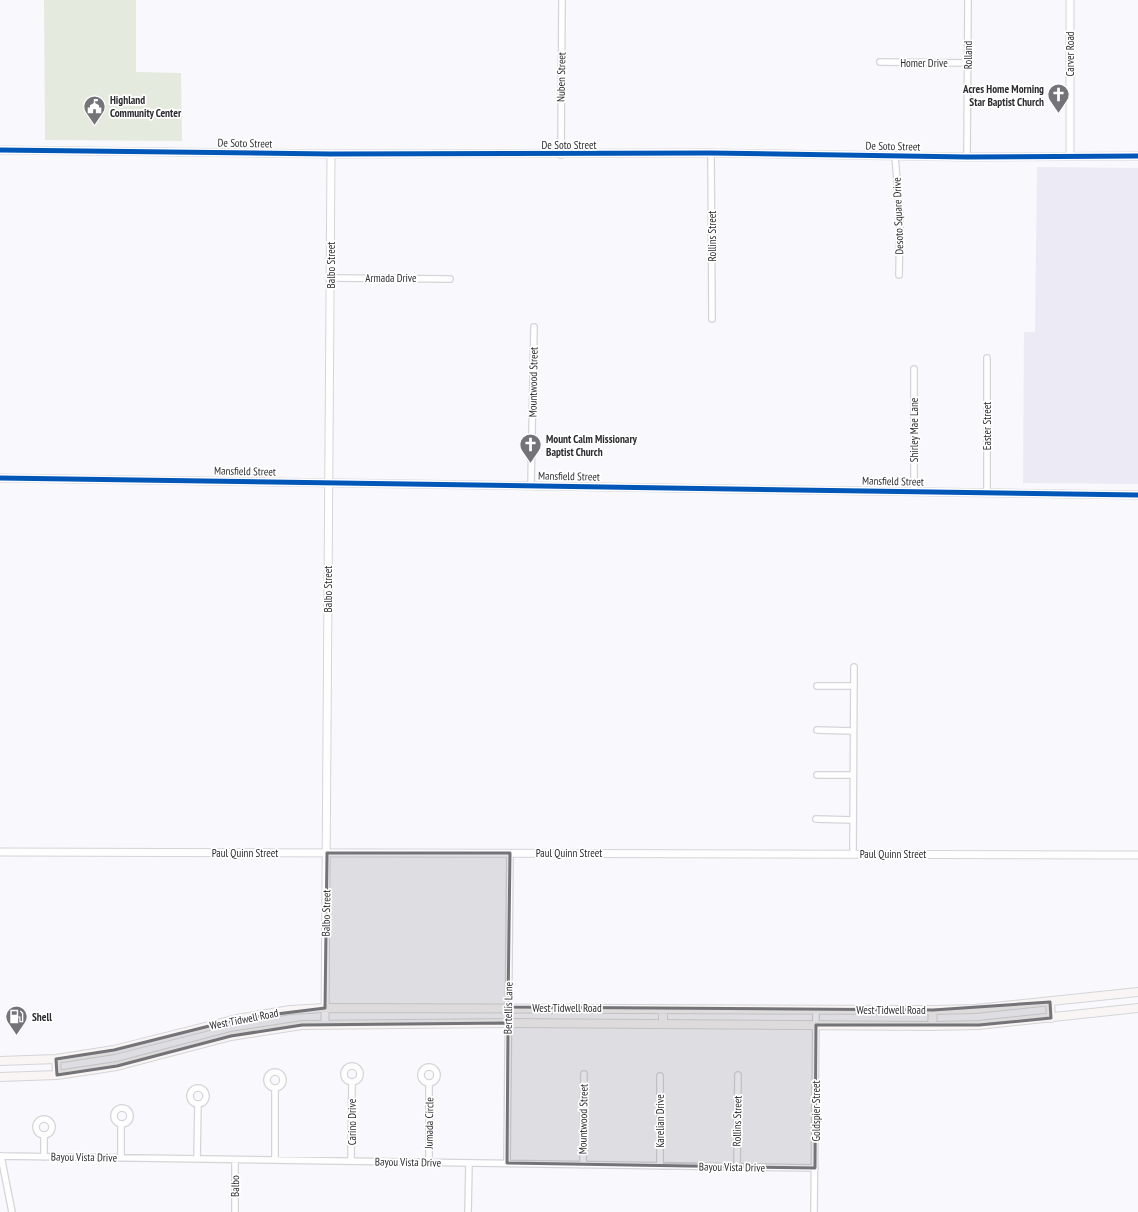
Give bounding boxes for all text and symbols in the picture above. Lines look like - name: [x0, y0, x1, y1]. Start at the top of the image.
- street label: Carver Road: [1063, 31, 1077, 77]
- street label: Rolland: [961, 40, 975, 69]
- street label: Nuben Street: [554, 52, 568, 102]
- street label: Homer Drive: [900, 56, 948, 70]
- place label: Acres Home Morning Star Baptist Church: [962, 82, 1044, 109]
- church icon: Acres Home Morning Star Baptist Church: [1046, 82, 1072, 115]
- public building icon: Highland Community Center: [81, 93, 107, 126]
- place label: Highland Community Center: [110, 93, 182, 120]
- street label: De Soto Street: [217, 136, 273, 150]
- street label: De Soto Street: [542, 138, 596, 152]
- street label: De Soto Street: [865, 139, 921, 153]
- street label: Desoto Square Drive: [890, 177, 906, 255]
- street label: Rollins Street: [705, 211, 719, 261]
- street label: Balbo Street: [324, 242, 338, 288]
- street label: Armada Drive: [365, 271, 417, 285]
- street label: Mountwood Street: [525, 347, 541, 417]
- street label: Shirley Mae Lane: [907, 397, 921, 462]
- street label: Easter Street: [980, 402, 994, 450]
- church icon: Mount Calm Missionary Baptist Church: [518, 432, 544, 465]
- place label: Mount Calm Missionary Baptist Church: [546, 432, 638, 459]
- street label: Mansfield Street: [214, 463, 276, 479]
- street label: Mansfield Street: [538, 468, 600, 484]
- street label: Mansfield Street: [862, 473, 924, 489]
- street label: Balbo Street: [321, 566, 335, 612]
- street label: Paul Quinn Street: [212, 846, 278, 860]
- street label: Paul Quinn Street: [536, 846, 602, 860]
- street label: Paul Quinn Street: [860, 847, 926, 861]
- street label: Balbo Street: [319, 889, 333, 937]
- street label: Bertellis Lane: [501, 981, 515, 1034]
- street label: West Tidwell Road: [532, 1001, 602, 1015]
- street label: West Tidwell Road: [856, 1003, 926, 1017]
- fuel station icon: Shell: [4, 1004, 30, 1037]
- street label: West Tidwell Road: [209, 1005, 280, 1033]
- place label: Shell: [32, 1010, 52, 1024]
- street label: Goldspier Street: [809, 1080, 823, 1142]
- street label: Mountwood Street: [575, 1084, 591, 1154]
- street label: Karelian Drive: [653, 1094, 667, 1148]
- street label: Rollins Street: [730, 1095, 744, 1147]
- street label: Jumada Circle: [422, 1096, 436, 1150]
- street label: Carino Drive: [345, 1098, 359, 1145]
- street label: Bayou Vista Drive: [51, 1149, 118, 1165]
- street label: Bayou Vista Drive: [375, 1154, 442, 1170]
- street label: Bayou Vista Drive: [699, 1159, 766, 1175]
- street label: Balbo: [228, 1175, 242, 1197]

